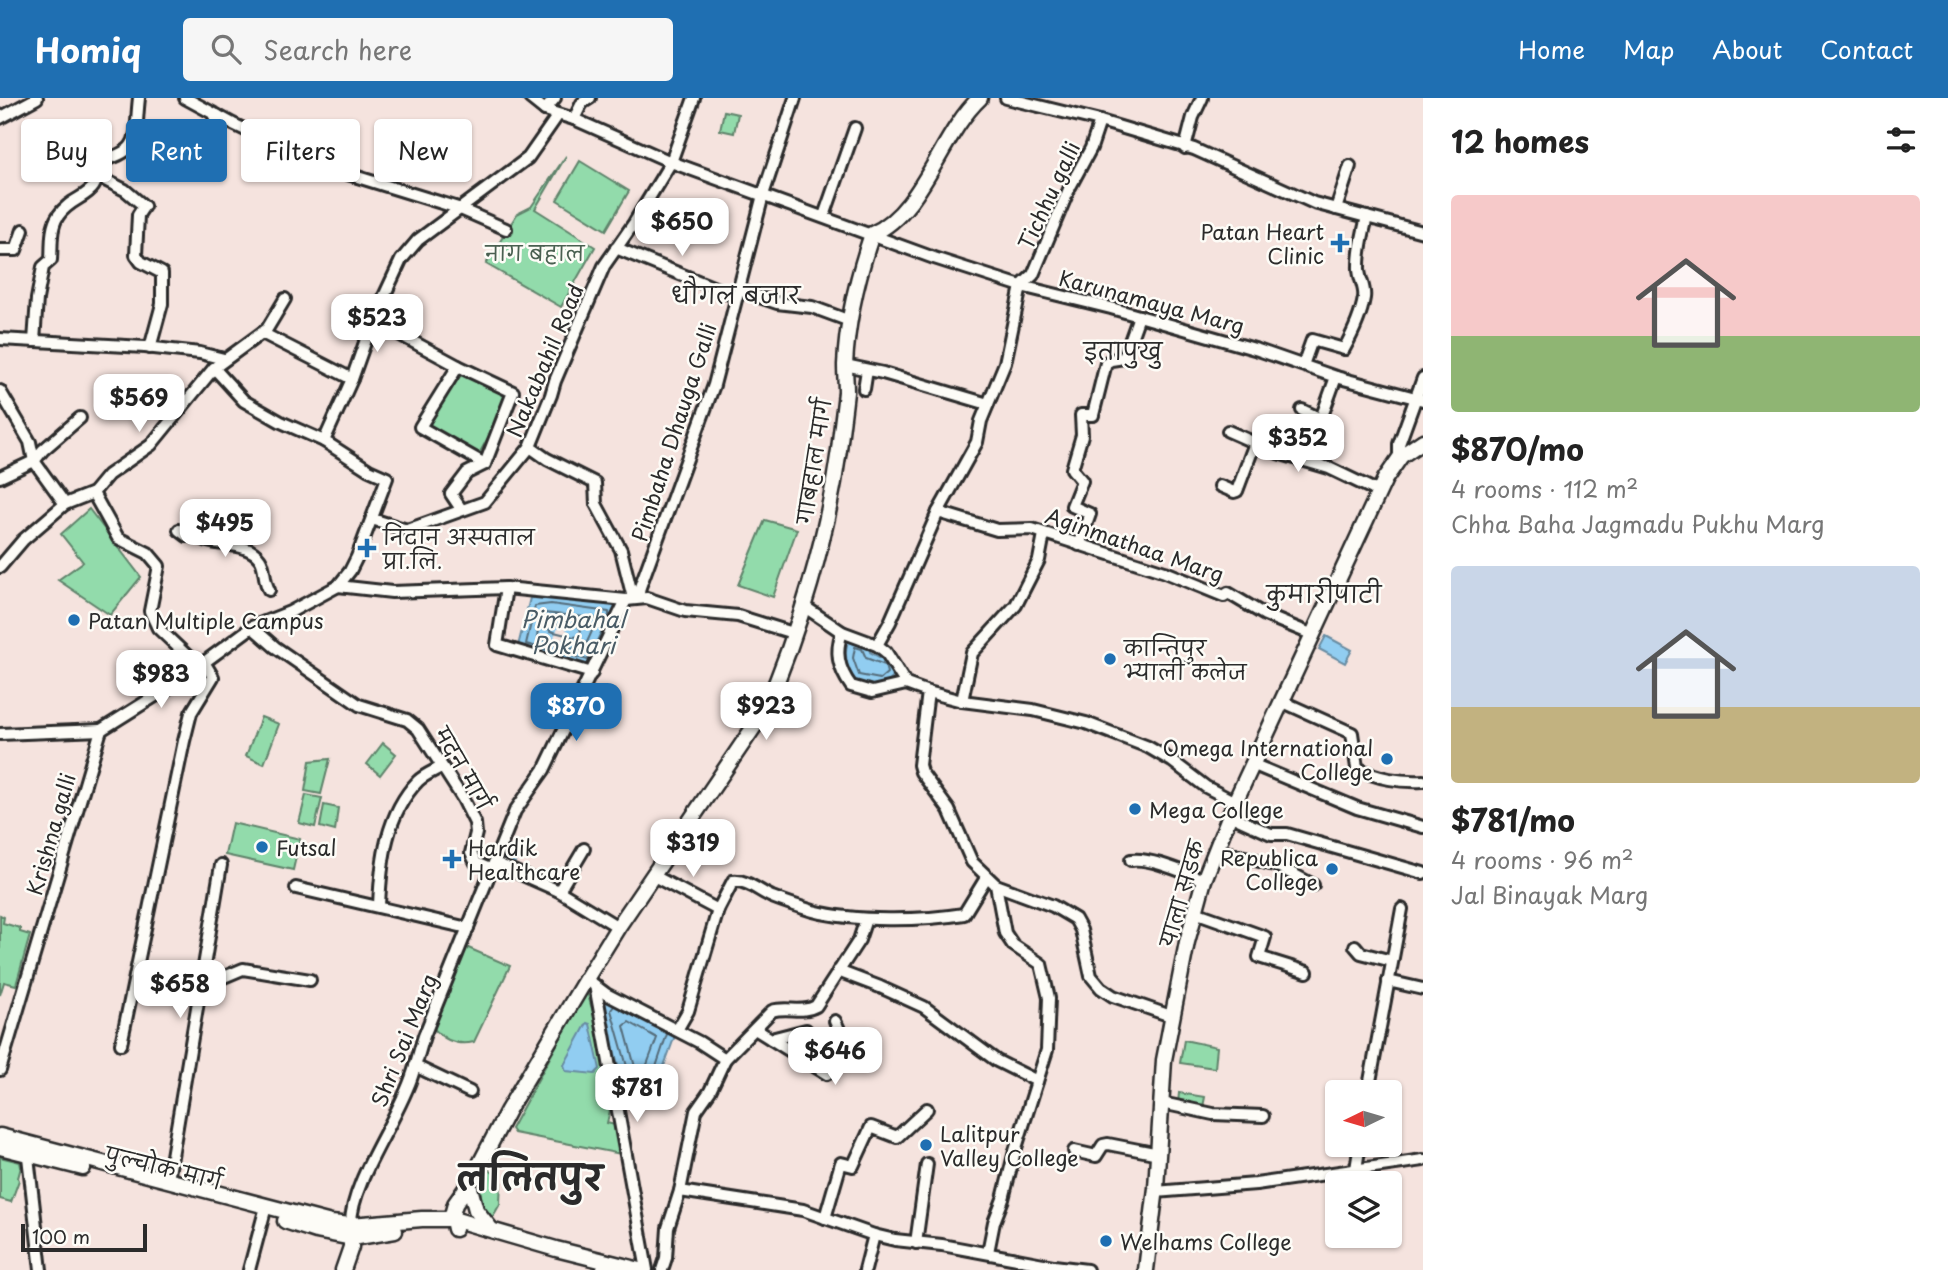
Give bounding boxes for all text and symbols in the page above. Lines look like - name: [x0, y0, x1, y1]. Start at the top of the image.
- search box: [183, 18, 673, 81]
- text: Homiq: [35, 24, 141, 74]
- icon: search: [207, 30, 245, 68]
- text: Search here: [263, 30, 412, 69]
- text: Home: [1518, 31, 1585, 67]
- text: Map: [1623, 31, 1674, 67]
- text: About: [1712, 31, 1782, 67]
- text: Contact: [1820, 31, 1913, 67]
- text: 12 homes: [1451, 118, 1589, 163]
- chip: Buy: [21, 119, 112, 182]
- chip: Rent: [126, 119, 227, 182]
- chip: Filters: [241, 119, 360, 182]
- chip: New: [374, 119, 472, 182]
- icon: filters: [1882, 121, 1920, 159]
- street label: Tichhu galli: [1009, 136, 1087, 254]
- pin: $650: [641, 198, 723, 258]
- text: $650: [651, 203, 713, 238]
- place label: Patan Heart Clinic: [1201, 215, 1324, 271]
- marker: Patan Heart Clinic: [1330, 233, 1350, 253]
- park label: नाग बहाल: [484, 236, 586, 268]
- icon: home: [1623, 240, 1749, 366]
- street label: Karunamaya Marg: [1056, 261, 1248, 341]
- district label: धौगल बजार: [671, 275, 802, 312]
- street label: Nakabahil Road: [497, 278, 591, 442]
- pin: $523: [336, 294, 418, 354]
- text: $523: [347, 299, 407, 334]
- street label: Pimbaha Dhauga Galli: [622, 318, 724, 546]
- district label: इतापुखु: [1082, 333, 1164, 369]
- pin: $569: [98, 374, 180, 434]
- text: $569: [109, 379, 169, 414]
- street label: गाबहाल मार्ग: [787, 395, 839, 527]
- pin: $352: [1257, 414, 1339, 474]
- text: $352: [1268, 419, 1328, 454]
- text: $870/mo: [1451, 426, 1584, 471]
- text: 4 rooms · 112 m²: [1451, 471, 1638, 506]
- street label: Aginmathaa Marg: [1041, 498, 1229, 590]
- pin: $495: [184, 500, 266, 559]
- text: $495: [196, 504, 254, 539]
- text: Chha Baha Jagmadu Pukhu Marg: [1451, 506, 1824, 541]
- place label: निदान अस्पताल प्रा.लि.: [382, 520, 536, 576]
- marker: निदान अस्पताल प्रा.लि.: [357, 538, 377, 558]
- district label: कुमारीपाटी: [1265, 576, 1383, 611]
- water label: Pimbahal Pokhari: [520, 601, 629, 662]
- place label: Patan Multiple Campus: [88, 604, 323, 636]
- icon: home: [1623, 611, 1749, 737]
- marker: Patan Multiple Campus: [66, 612, 82, 628]
- place label: कान्तिपुर भ्याली कलेज: [1123, 631, 1248, 687]
- pin: $983: [120, 650, 202, 710]
- marker: कान्तिपुर भ्याली कलेज: [1102, 651, 1118, 667]
- text: $983: [132, 655, 190, 690]
- pin: $923: [725, 682, 807, 742]
- pin: $870: [535, 684, 617, 743]
- text: $923: [736, 687, 796, 722]
- text: $870: [547, 688, 605, 723]
- street label: मदन मार्ग: [427, 720, 501, 817]
- place label: Omega International College: [1163, 731, 1373, 787]
- marker: Omega International College: [1379, 751, 1395, 767]
- street label: Krishna galli: [17, 769, 83, 899]
- place label: Mega College: [1149, 793, 1284, 825]
- text: $781/mo: [1451, 797, 1575, 842]
- marker: Mega College: [1127, 801, 1143, 817]
- pin: $319: [652, 820, 734, 879]
- text: $319: [666, 824, 720, 859]
- place label: Futsal: [276, 831, 337, 863]
- place label: Hardik Healthcare: [468, 831, 580, 887]
- street label: याला सडक: [1150, 834, 1212, 951]
- marker: Futsal: [254, 839, 270, 855]
- place label: Republica College: [1220, 841, 1319, 897]
- text: 4 rooms · 96 m²: [1451, 842, 1634, 877]
- marker: Hardik Healthcare: [442, 849, 462, 869]
- marker: Republica College: [1324, 861, 1340, 877]
- text: Jal Binayak Marg: [1451, 877, 1648, 912]
- pin: $658: [139, 960, 221, 1020]
- text: $658: [150, 965, 210, 1000]
- street label: Shri Sai Marg: [362, 969, 444, 1111]
- pin: $646: [794, 1028, 876, 1087]
- text: $646: [804, 1032, 866, 1067]
- pin: $781: [596, 1065, 678, 1124]
- text: $781: [611, 1069, 663, 1104]
- north arrow: [1325, 1080, 1402, 1157]
- map controls: [1325, 1080, 1402, 1248]
- place label: Lalitpur Valley College: [940, 1117, 1079, 1173]
- street label: पुल्चोक मार्ग: [101, 1137, 227, 1198]
- marker: Lalitpur Valley College: [918, 1137, 934, 1153]
- district label: ललितपुर: [455, 1149, 606, 1206]
- button: layers: [1325, 1171, 1402, 1248]
- scale bar: [21, 1221, 147, 1253]
- text: 100 m: [32, 1222, 90, 1250]
- place label: Welhams College: [1120, 1225, 1292, 1257]
- marker: Welhams College: [1098, 1233, 1114, 1249]

